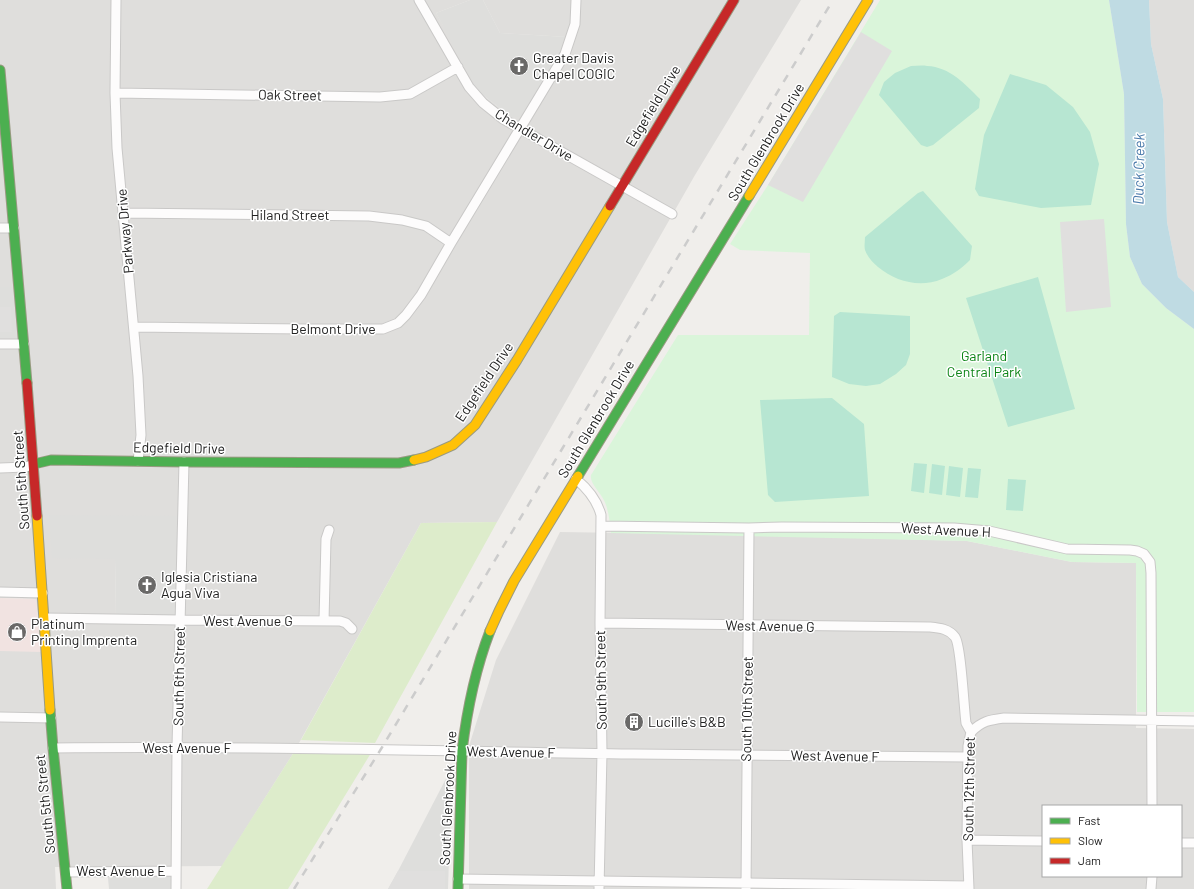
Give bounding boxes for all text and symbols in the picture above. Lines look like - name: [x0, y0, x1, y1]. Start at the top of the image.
- place label: Greater Davis Chapel COGIC: [533, 49, 615, 82]
- church icon: Greater Davis Chapel COGIC: [508, 55, 530, 77]
- street label: Edgefield Drive: [622, 62, 684, 150]
- street label: South Glenbrook Drive: [724, 80, 807, 204]
- street label: Oak Street: [258, 85, 322, 104]
- street label: Chandler Drive: [492, 105, 576, 165]
- water label: Duck Creek: [1128, 133, 1148, 205]
- street label: Parkway Drive: [112, 188, 137, 274]
- street label: Hiland Street: [250, 206, 330, 223]
- street label: Belmont Drive: [290, 320, 376, 337]
- street label: Edgefield Drive: [451, 339, 516, 425]
- park label: Garland Central Park: [947, 347, 1021, 380]
- street label: South Glenbrook Drive: [554, 357, 637, 481]
- street label: South 5th Street: [9, 430, 32, 530]
- street label: Edgefield Drive: [133, 438, 225, 457]
- street label: West Avenue H: [901, 519, 991, 540]
- place label: Iglesia Cristiana Agua Viva: [161, 568, 257, 601]
- church icon: Iglesia Cristiana Agua Viva: [136, 574, 158, 596]
- street label: West Avenue G: [203, 612, 293, 629]
- place label: Platinum Printing Imprenta: [31, 615, 137, 648]
- street label: West Avenue G: [725, 616, 815, 635]
- shop icon: Platinum Printing Imprenta: [6, 621, 28, 643]
- street label: South 6th Street: [169, 626, 188, 726]
- street label: South 9th Street: [591, 630, 610, 730]
- street label: South 10th Street: [737, 656, 756, 762]
- building icon: Lucille's B&B: [623, 711, 645, 733]
- place label: Lucille's B&B: [648, 713, 726, 730]
- street label: South Glenbrook Drive: [435, 730, 460, 866]
- street label: South 12th Street: [959, 736, 978, 842]
- street label: West Avenue F: [143, 739, 231, 756]
- street label: West Avenue F: [466, 742, 556, 761]
- street label: West Avenue F: [790, 746, 880, 765]
- street label: South 5th Street: [31, 754, 58, 854]
- legend: [1042, 805, 1182, 877]
- text: Fast: [1078, 813, 1101, 827]
- text: Slow: [1078, 833, 1103, 847]
- text: Jam: [1078, 853, 1101, 867]
- street label: West Avenue E: [76, 862, 166, 879]

